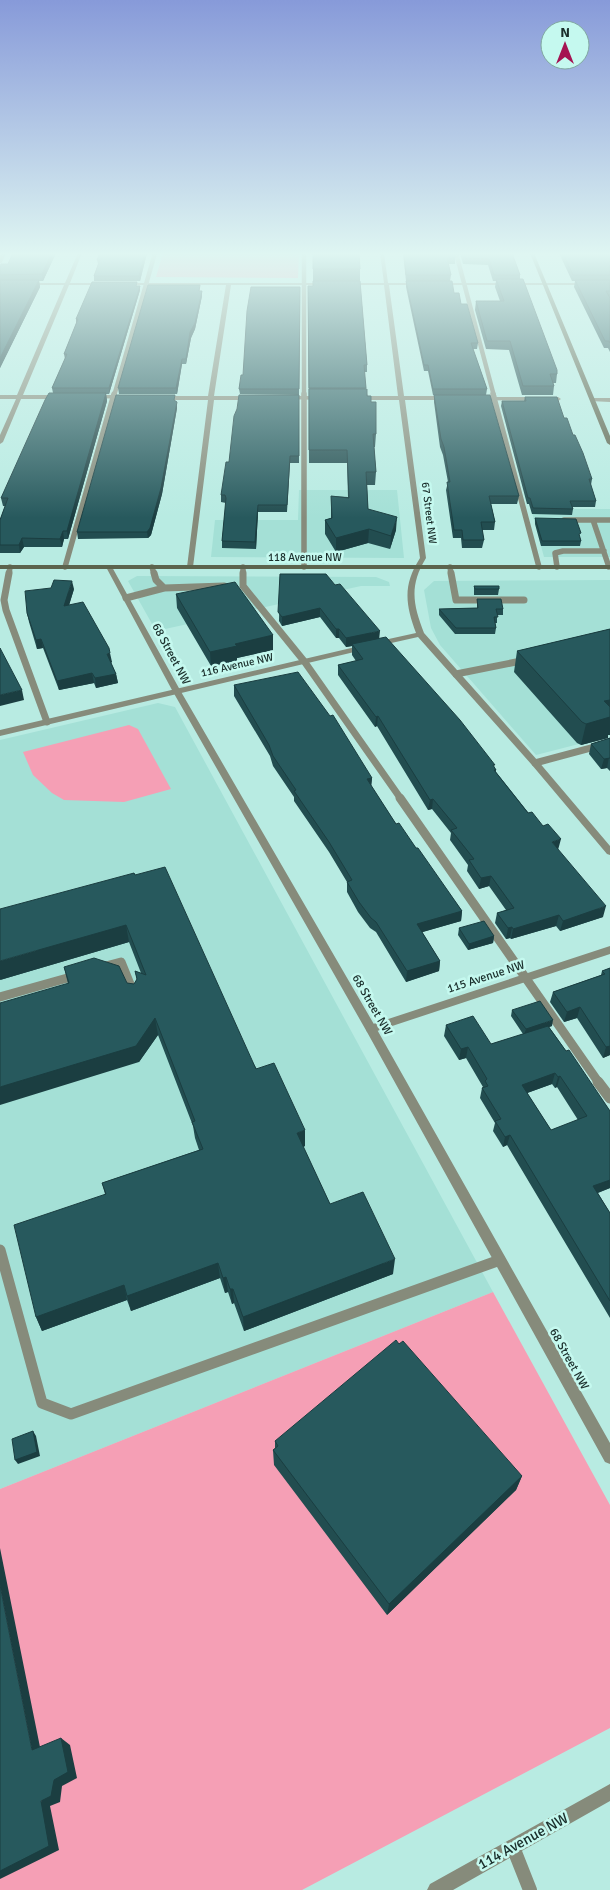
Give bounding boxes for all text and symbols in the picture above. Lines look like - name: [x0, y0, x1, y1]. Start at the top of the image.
- north arrow: [540, 20, 590, 70]
- text: N: [560, 24, 570, 41]
- street label: 67 Street NW: [419, 481, 439, 545]
- street label: 118 Avenue NW: [268, 551, 343, 564]
- street label: 68 Street NW: [148, 621, 194, 687]
- street label: 116 Avenue NW: [200, 650, 275, 680]
- street label: 115 Avenue NW: [445, 957, 527, 997]
- street label: 68 Street NW: [349, 972, 395, 1038]
- street label: 68 Street NW: [546, 1326, 592, 1392]
- street label: 114 Avenue NW: [475, 1809, 572, 1873]

